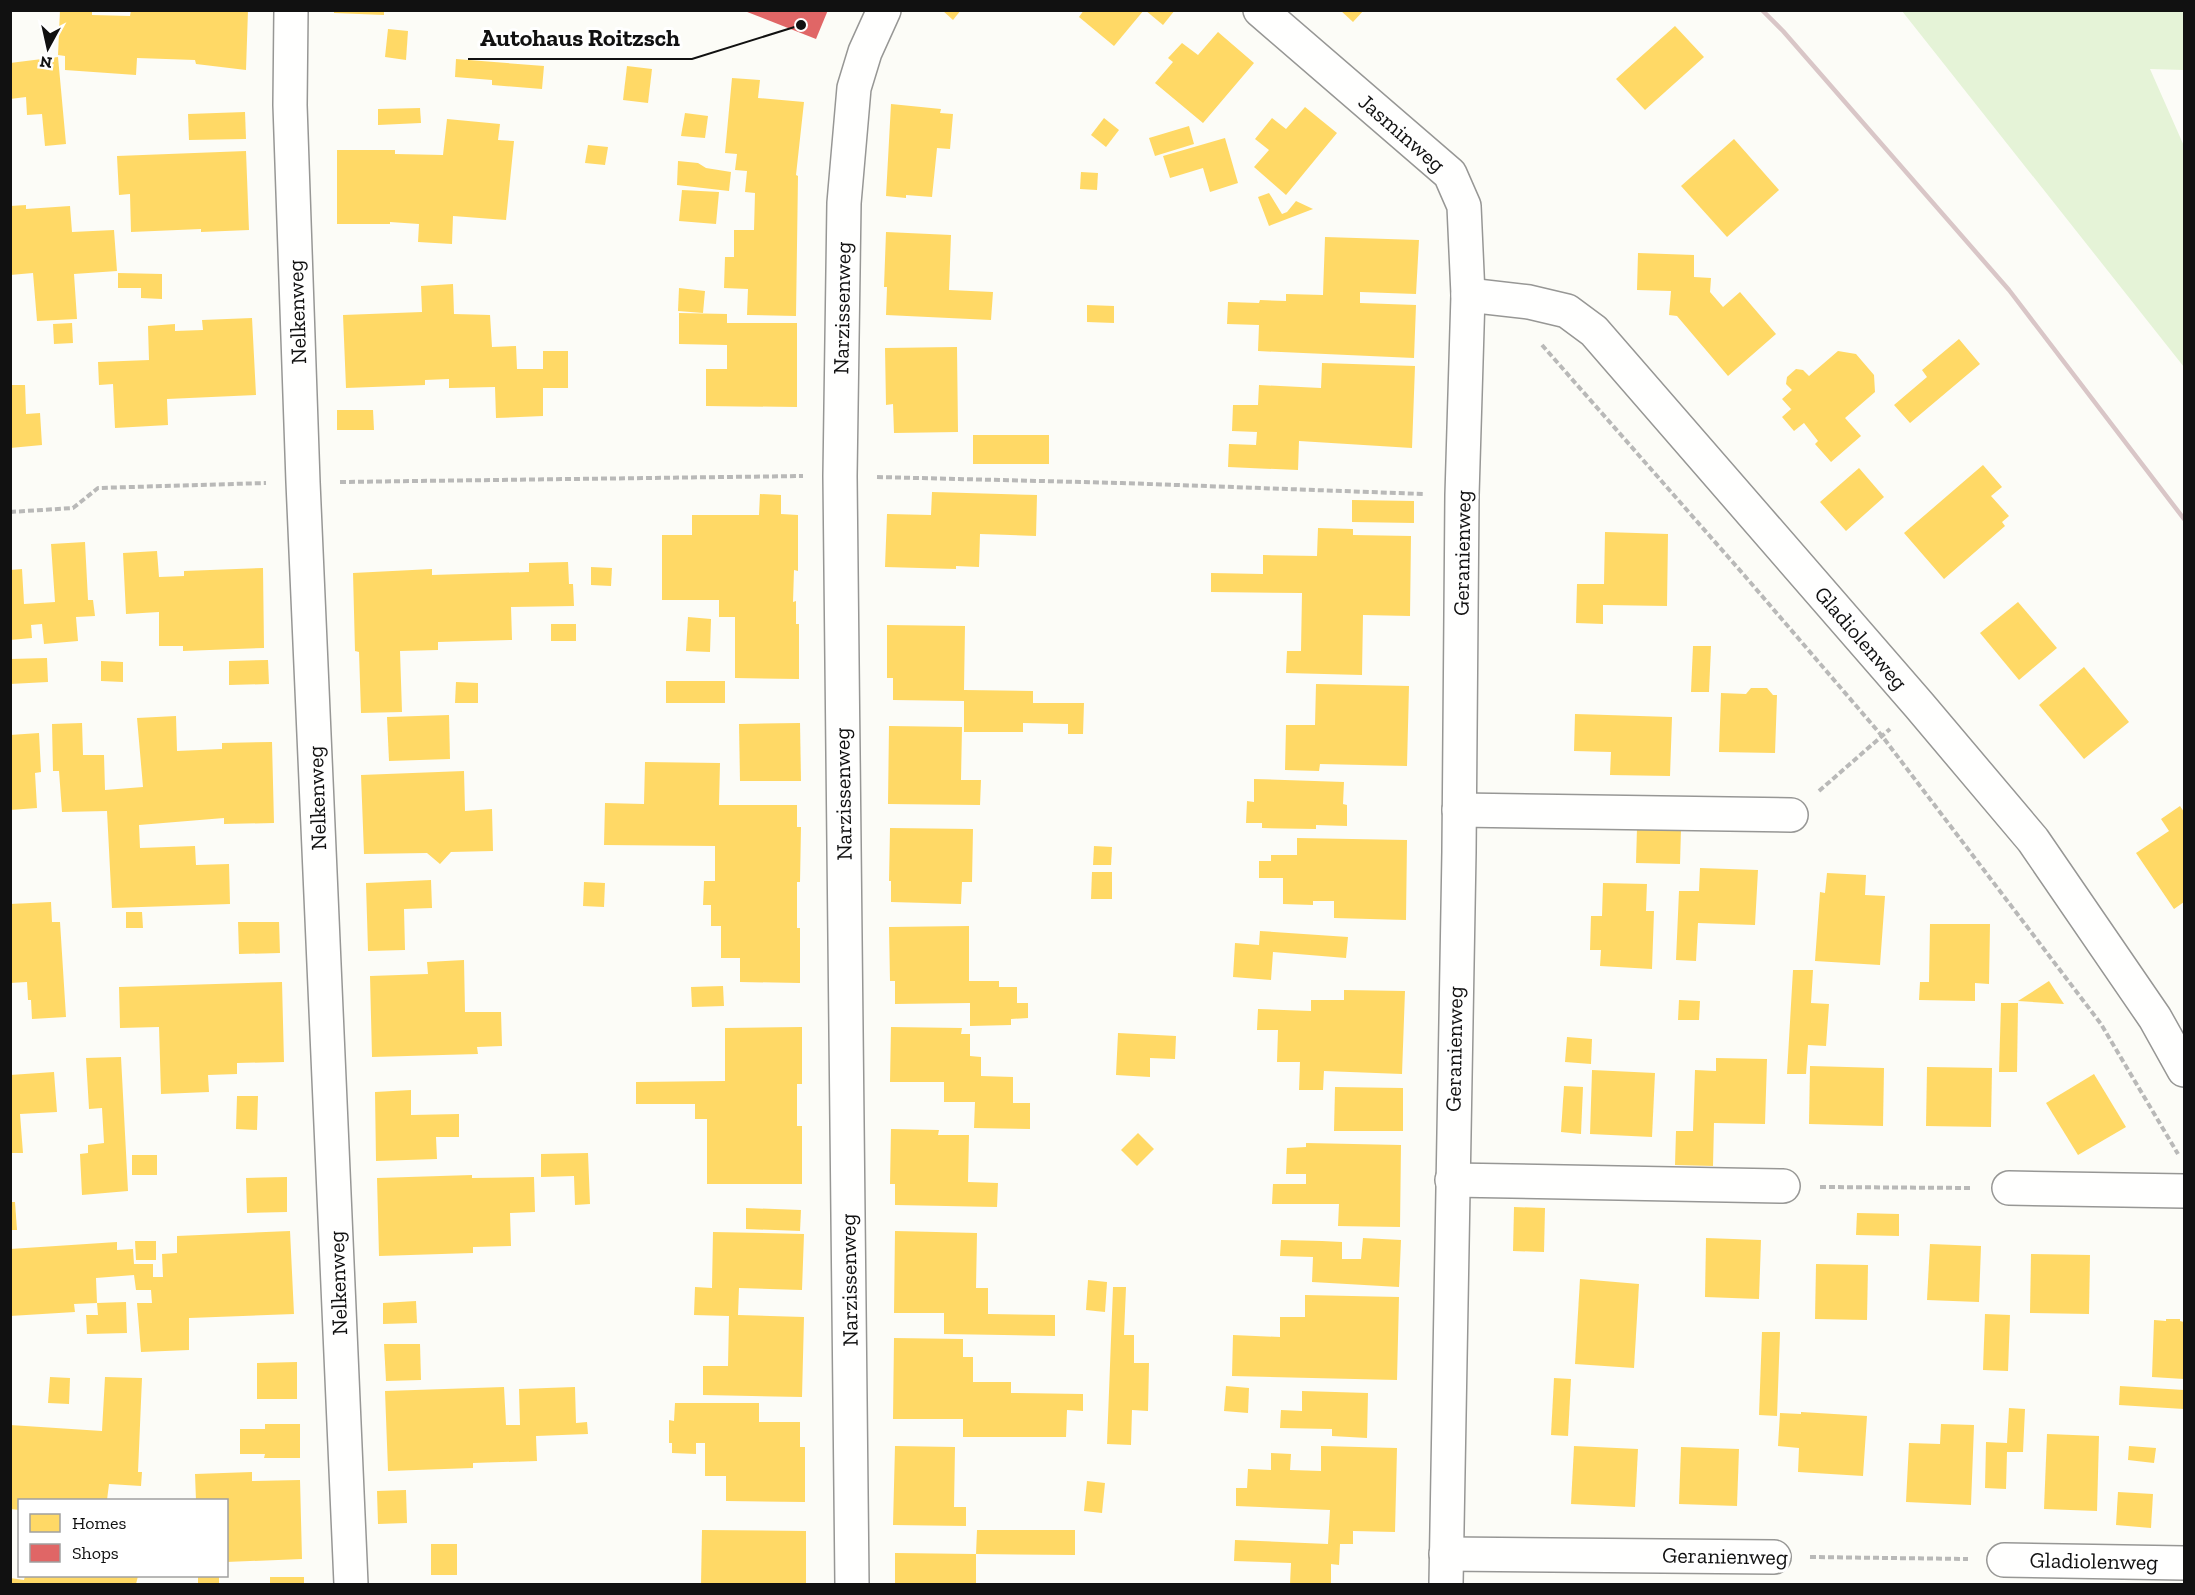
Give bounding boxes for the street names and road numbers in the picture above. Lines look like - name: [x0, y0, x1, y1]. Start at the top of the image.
- street label: Jasminweg: [1353, 88, 1451, 178]
- street label: Narzissenweg: [827, 241, 857, 375]
- street label: Nelkenweg: [282, 259, 312, 365]
- street label: Geranienweg: [1447, 490, 1477, 616]
- street label: Gladiolenweg: [1809, 581, 1913, 695]
- street label: Narzissenweg: [828, 727, 858, 861]
- street label: Nelkenweg: [302, 745, 332, 851]
- street label: Geranienweg: [1439, 986, 1469, 1112]
- street label: Narzissenweg: [834, 1213, 864, 1347]
- street label: Nelkenweg: [323, 1230, 353, 1336]
- street label: Geranienweg: [1662, 1541, 1788, 1571]
- street label: Gladiolenweg: [2029, 1546, 2159, 1576]

